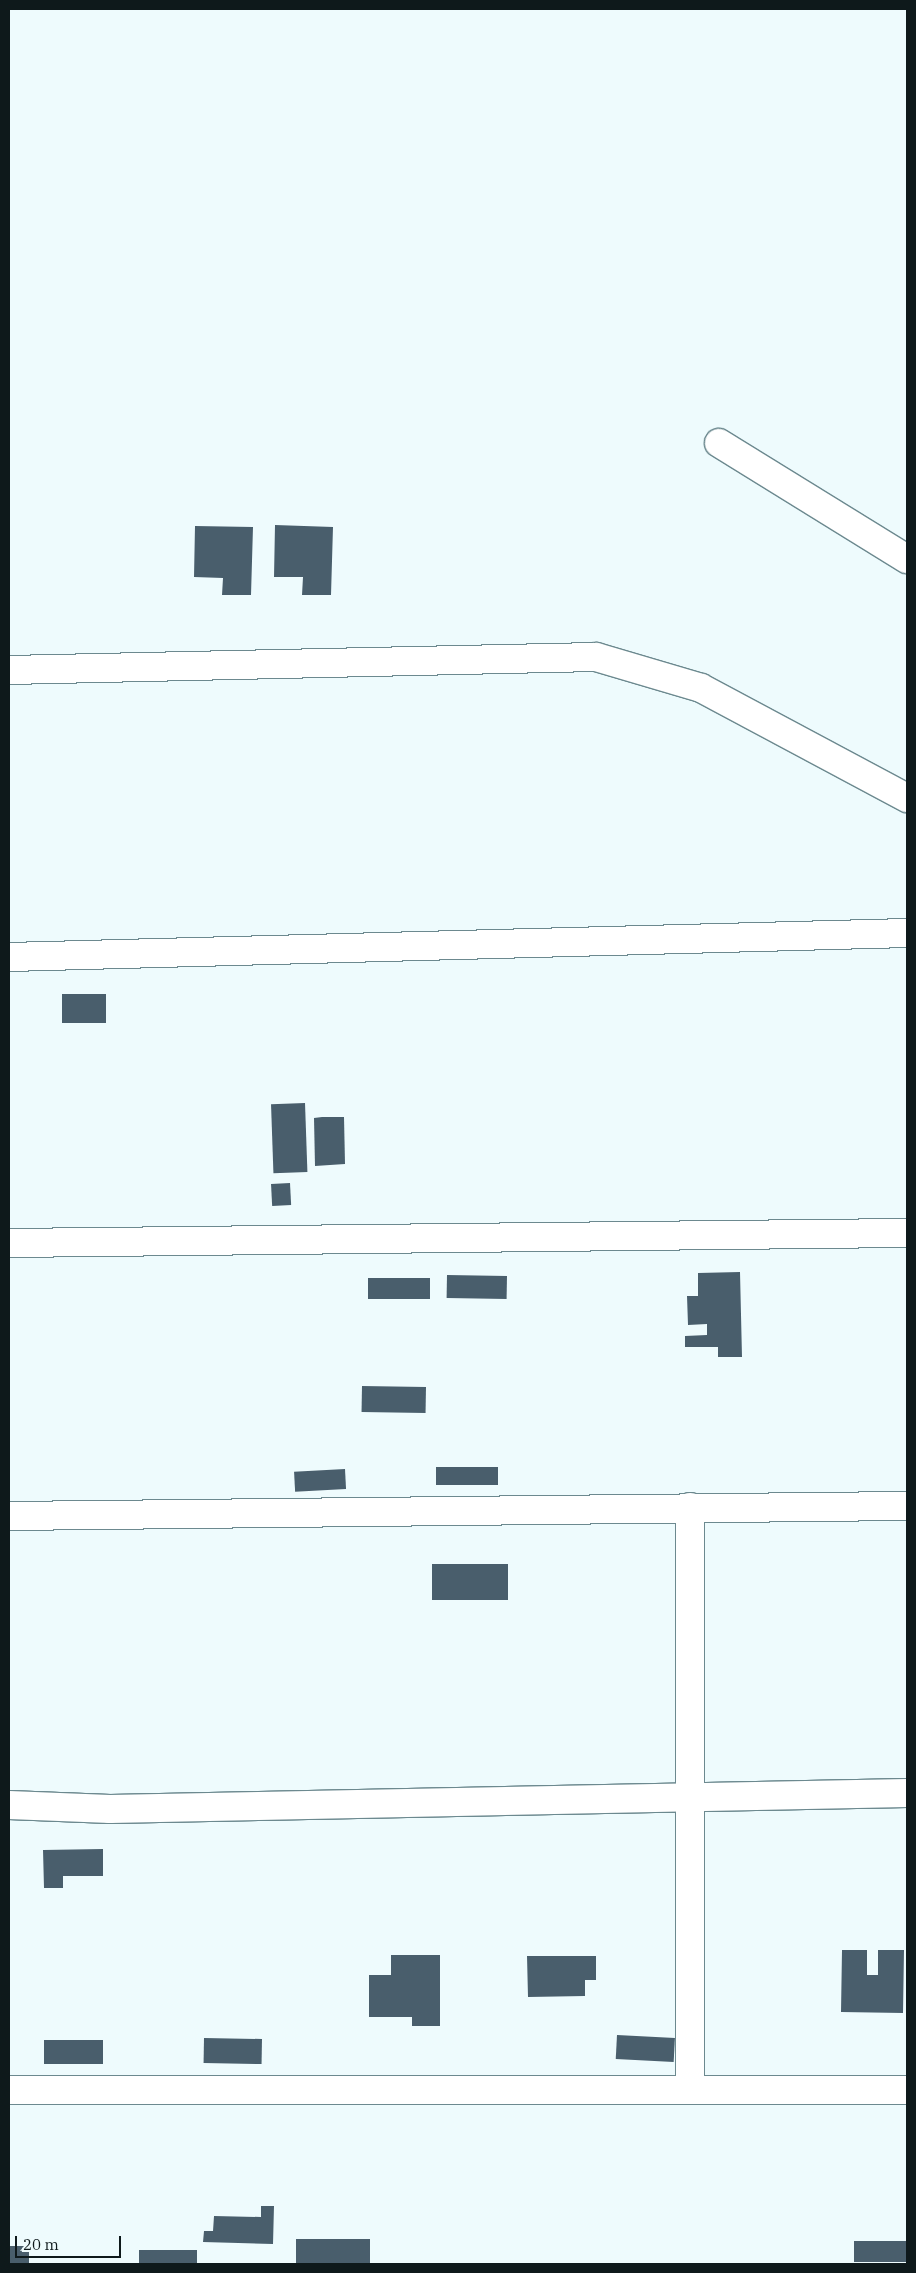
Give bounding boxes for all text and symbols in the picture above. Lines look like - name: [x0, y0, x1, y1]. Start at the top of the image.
- scale bar: [18, 2226, 124, 2258]
- text: 20 m: [23, 2235, 59, 2254]

